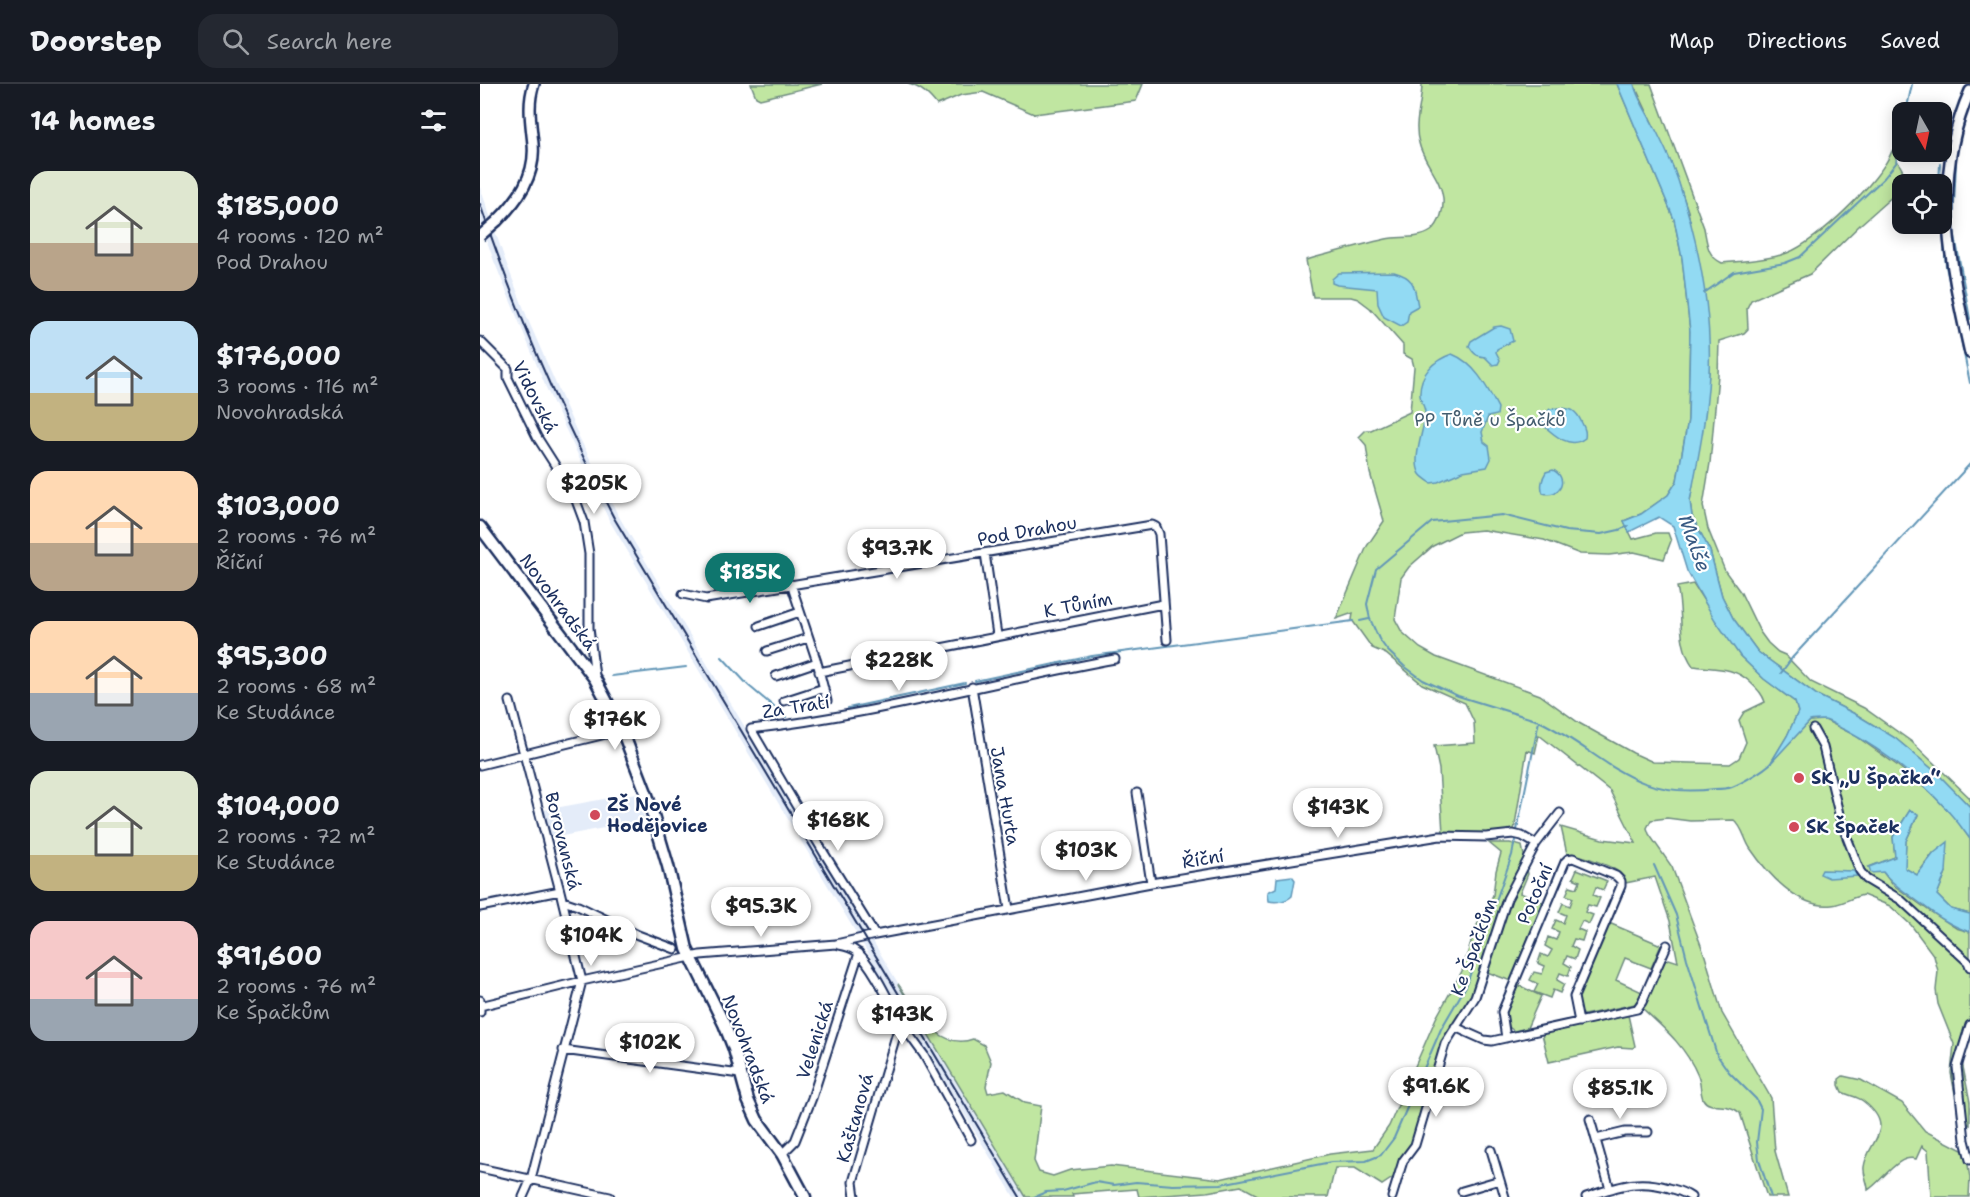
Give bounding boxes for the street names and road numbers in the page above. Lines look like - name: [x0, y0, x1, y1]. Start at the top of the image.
- street label: Vidovská: [507, 357, 563, 437]
- street label: Pod Drahou: [975, 510, 1079, 552]
- street label: Novohradská: [514, 549, 602, 655]
- street label: K Tůním: [1042, 587, 1114, 623]
- street label: Za Tratí: [760, 690, 832, 724]
- street label: Jana Hurta: [984, 745, 1026, 847]
- street label: Borovanská: [539, 789, 587, 893]
- street label: Říční: [1180, 844, 1226, 874]
- street label: Potoční: [1512, 860, 1558, 928]
- street label: Ke Špačkům: [1445, 895, 1503, 999]
- street label: Novohradská: [716, 991, 780, 1107]
- street label: Velenická: [791, 998, 839, 1082]
- street label: Kaštanová: [831, 1071, 879, 1165]

